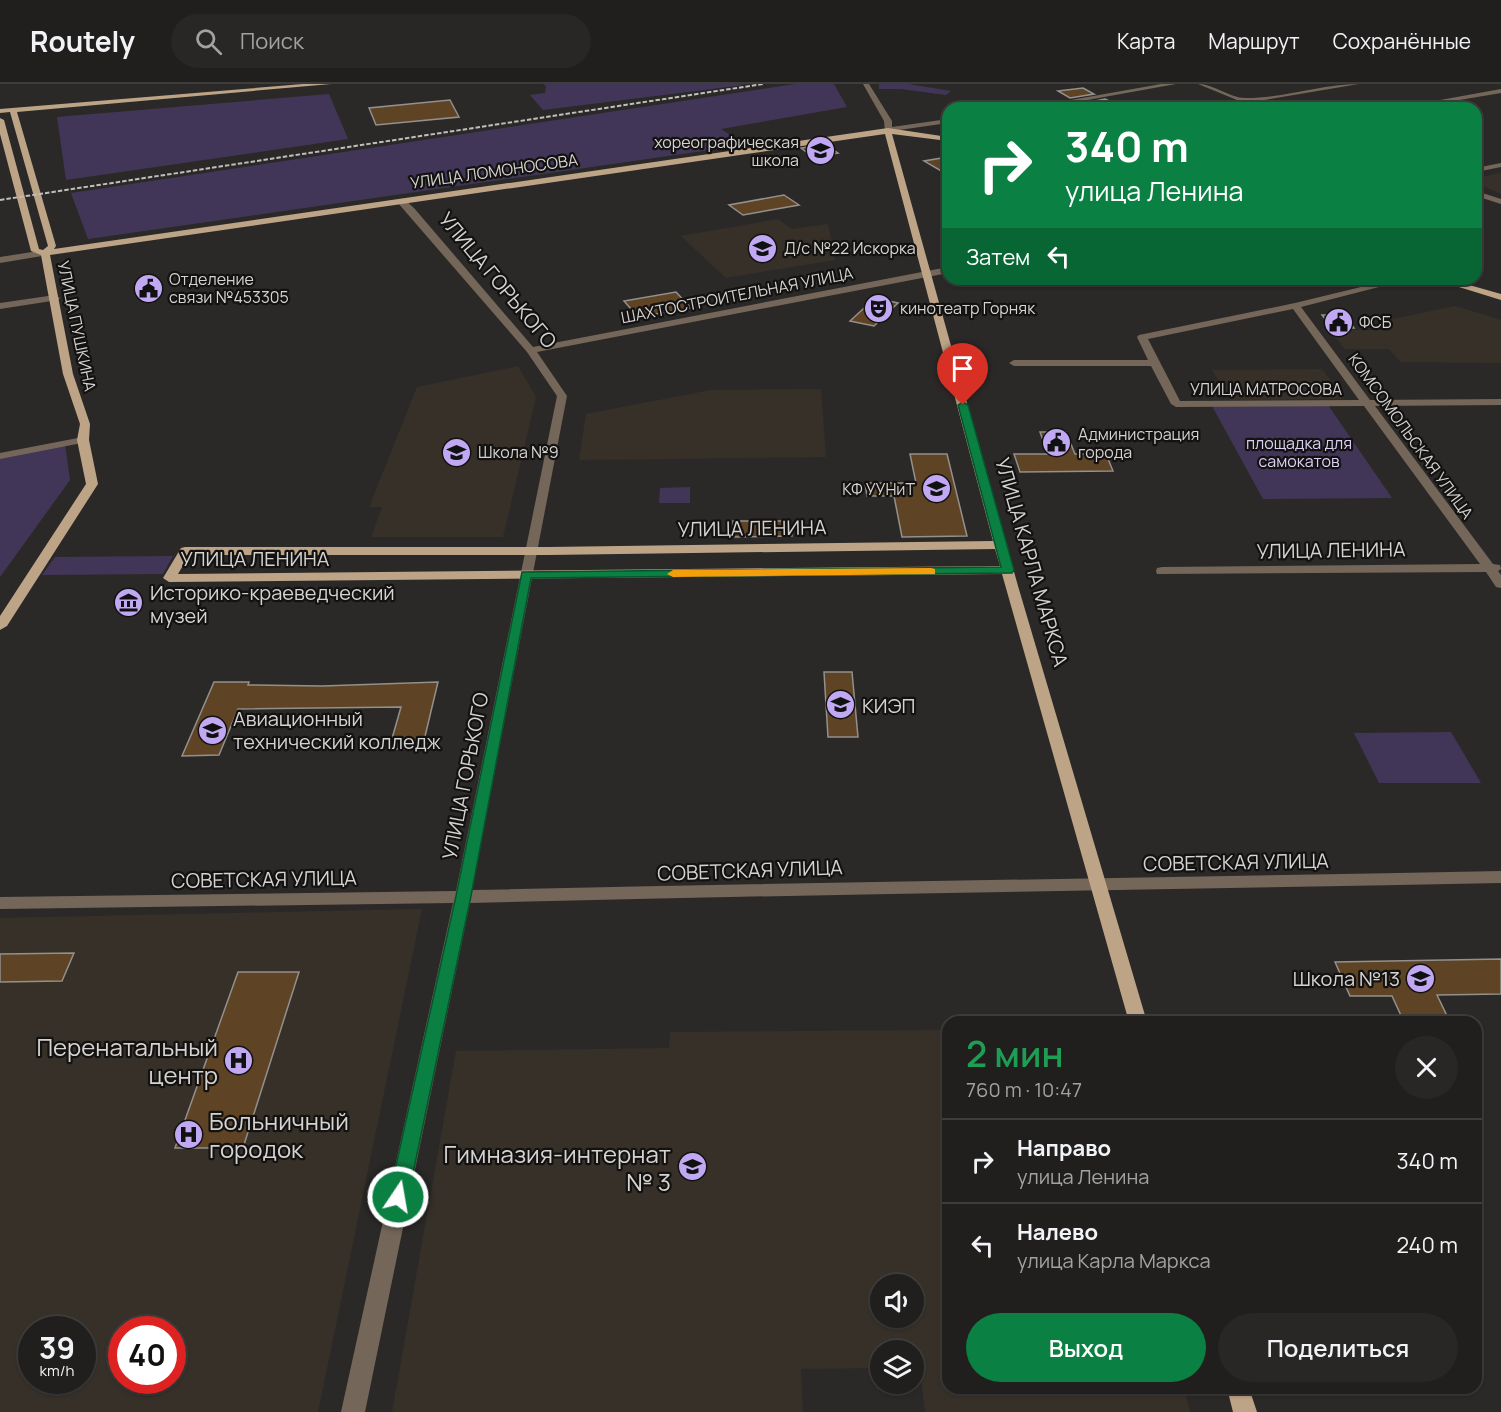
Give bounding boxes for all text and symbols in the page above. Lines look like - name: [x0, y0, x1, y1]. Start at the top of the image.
- search box: [171, 14, 591, 68]
- text: Routely: [30, 22, 135, 60]
- icon: search: [192, 25, 225, 58]
- text: Поиск: [240, 26, 304, 56]
- text: Карта: [1117, 27, 1175, 55]
- text: Маршрут: [1208, 27, 1300, 55]
- text: Сохранённые: [1333, 27, 1471, 55]
- text: 340 m: [1065, 117, 1189, 175]
- icon: right: [966, 126, 1044, 204]
- place label: хореографическая школа: [654, 131, 799, 171]
- school or university icon: хореографическая школа: [804, 135, 836, 167]
- street label: УЛИЦА ЛОМОНОСОВА: [409, 148, 579, 194]
- text: улица Ленина: [1065, 172, 1244, 209]
- street label: УЛИЦА ГОРЬКОГО: [433, 206, 563, 354]
- school or university icon: Д/с №22 Искорка: [747, 232, 779, 264]
- place label: Д/с №22 Искорка: [784, 237, 916, 259]
- icon: left: [1042, 240, 1075, 273]
- text: Затем: [966, 242, 1030, 272]
- street label: УЛИЦА ПУШКИНА: [52, 259, 102, 393]
- street label: ШАХТОСТРОИТЕЛЬНАЯ УЛИЦА: [619, 262, 855, 328]
- place label: Отделение связи №453305: [169, 268, 289, 308]
- public building icon: Отделение связи №453305: [132, 272, 164, 304]
- theatre icon: кинотеатр Горняк: [863, 292, 895, 324]
- place label: кинотеатр Горняк: [900, 297, 1036, 319]
- public building icon: ФСБ: [1322, 306, 1354, 338]
- place label: ФСБ: [1359, 311, 1392, 333]
- pin: [937, 343, 988, 405]
- street label: КОМСОМОЛЬСКАЯ УЛИЦА: [1343, 349, 1479, 523]
- icon: arrive: [946, 352, 979, 385]
- street label: УЛИЦА МАТРОСОВА: [1190, 378, 1342, 400]
- place label: Администрация города: [1078, 423, 1199, 463]
- public building icon: Администрация города: [1041, 427, 1073, 459]
- park label: площадка для самокатов: [1246, 432, 1352, 472]
- school or university icon: Школа №9: [441, 436, 473, 468]
- place label: Школа №9: [478, 441, 559, 463]
- street label: УЛИЦА КАРЛА МАРКСА: [989, 454, 1075, 670]
- school or university icon: КФ УУНиТ: [920, 473, 952, 505]
- place label: КФ УУНиТ: [842, 478, 915, 500]
- street label: УЛИЦА ЛЕНИНА: [677, 513, 827, 543]
- street label: УЛИЦА ЛЕНИНА: [1256, 535, 1406, 565]
- street label: УЛИЦА ЛЕНИНА: [181, 545, 330, 572]
- place label: Историко-краеведческий музей: [150, 579, 395, 629]
- museum icon: Историко-краеведческий музей: [113, 587, 145, 619]
- school or university icon: КИЭП: [825, 689, 857, 721]
- street label: УЛИЦА ГОРЬКОГО: [436, 690, 494, 862]
- place label: КИЭП: [862, 692, 915, 719]
- place label: Авиационный технический колледж: [233, 705, 441, 755]
- school or university icon: Авиационный технический колледж: [196, 714, 228, 746]
- street label: СОВЕТСКАЯ УЛИЦА: [1143, 847, 1329, 877]
- street label: СОВЕТСКАЯ УЛИЦА: [657, 853, 844, 887]
- street label: СОВЕТСКАЯ УЛИЦА: [171, 864, 357, 894]
- school or university icon: Школа №13: [1405, 962, 1437, 994]
- place label: Школа №13: [1293, 965, 1400, 992]
- text: 2 мин: [966, 1029, 1063, 1078]
- place label: Перенатальный центр: [36, 1030, 218, 1091]
- button: close: [1395, 1036, 1458, 1099]
- hospital icon: Перенатальный центр: [223, 1044, 255, 1076]
- text: 760 m · 10:47: [966, 1076, 1082, 1103]
- place label: Больничный городок: [209, 1104, 349, 1165]
- hospital icon: Больничный городок: [172, 1118, 204, 1150]
- text: Направо: [1017, 1133, 1111, 1163]
- place label: Гимназия-интернат № 3: [443, 1137, 671, 1198]
- icon: right: [966, 1145, 999, 1178]
- text: 340 m: [1396, 1146, 1458, 1176]
- school or university icon: Гимназия-интернат № 3: [676, 1151, 708, 1183]
- text: улица Ленина: [1017, 1163, 1149, 1190]
- position arrow: [366, 1165, 430, 1229]
- text: Налево: [1017, 1217, 1098, 1247]
- icon: left: [966, 1229, 999, 1262]
- text: 240 m: [1396, 1230, 1458, 1260]
- text: улица Карла Маркса: [1017, 1247, 1211, 1274]
- map controls: [870, 1274, 924, 1394]
- button: sound: [870, 1274, 924, 1328]
- button: Выход: [966, 1313, 1206, 1382]
- button: Поделиться: [1218, 1313, 1458, 1382]
- speed limit sign: 40: [108, 1316, 186, 1394]
- text: 39: [39, 1327, 75, 1368]
- button: layers: [870, 1340, 924, 1394]
- text: km/h: [40, 1360, 74, 1381]

